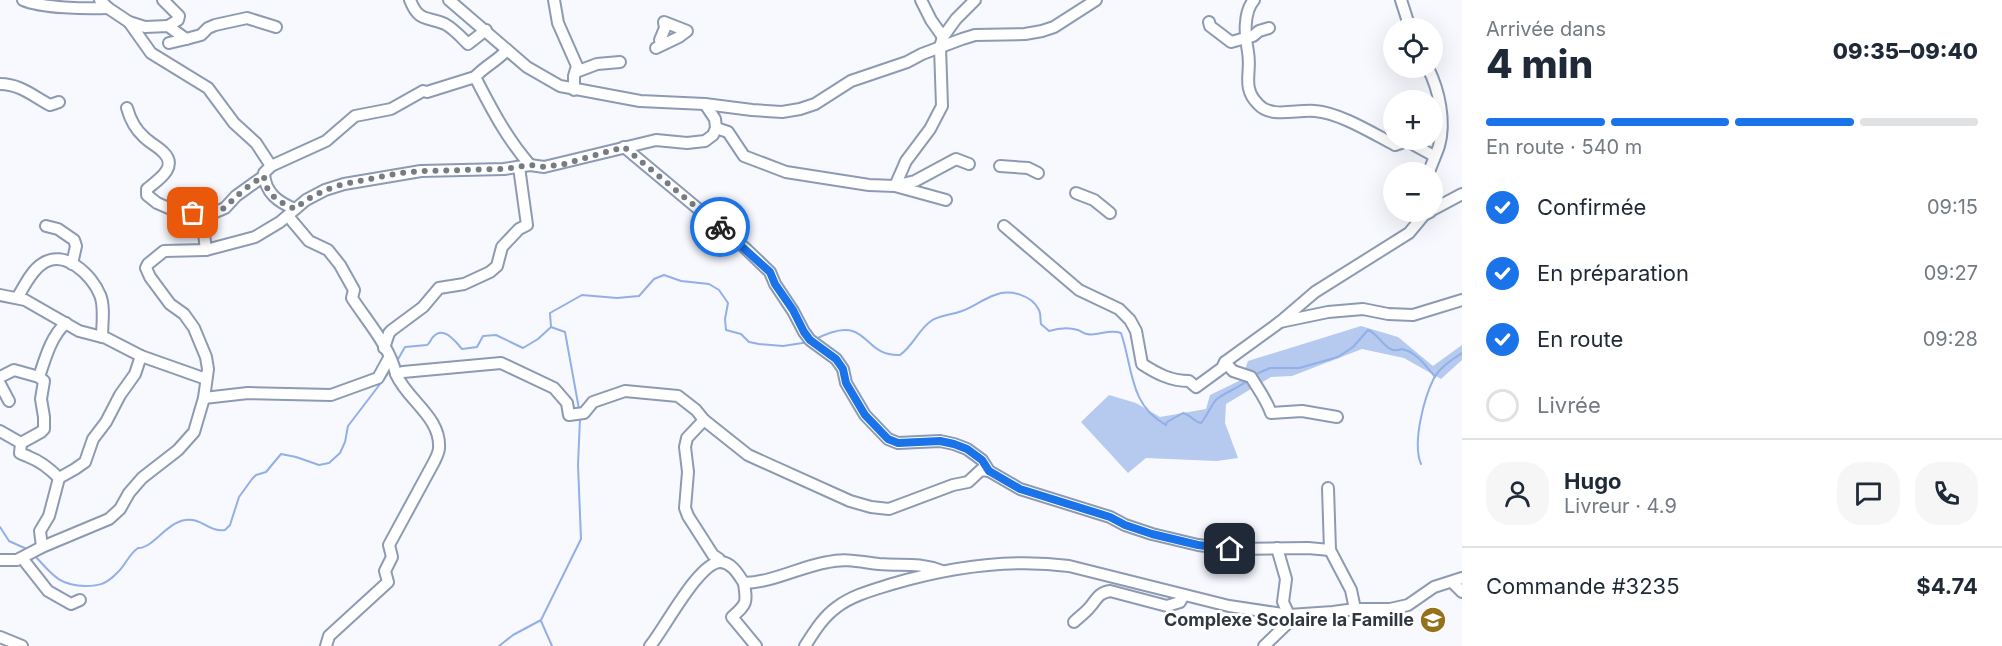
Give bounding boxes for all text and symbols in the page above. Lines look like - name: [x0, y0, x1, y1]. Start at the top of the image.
- text: Arrivée dans: [1486, 17, 1606, 41]
- map controls: [1383, 18, 1443, 222]
- button: locate: [1383, 18, 1443, 78]
- text: 09:35–09:40: [1833, 38, 1978, 64]
- text: 4 min: [1486, 40, 1593, 87]
- button: +: [1383, 90, 1443, 150]
- text: En route · 540 m: [1486, 135, 1642, 159]
- button: −: [1383, 162, 1443, 222]
- pin: [167, 187, 218, 238]
- icon: check: [1486, 191, 1519, 224]
- text: Confirmée: [1537, 194, 1646, 220]
- text: 09:15: [1927, 195, 1978, 219]
- icon: bag: [176, 196, 209, 229]
- courier: [690, 197, 750, 257]
- icon: bike: [704, 211, 737, 244]
- icon: check: [1486, 257, 1519, 290]
- text: En préparation: [1537, 260, 1689, 286]
- text: 09:27: [1924, 261, 1978, 285]
- icon: check: [1486, 323, 1519, 356]
- text: En route: [1537, 326, 1623, 352]
- text: 09:28: [1923, 327, 1978, 351]
- text: Livrée: [1537, 392, 1601, 418]
- button: person: [1486, 462, 1549, 525]
- button: chat: [1837, 462, 1900, 525]
- button: phone: [1915, 462, 1978, 525]
- text: Hugo: [1564, 468, 1622, 494]
- text: Livreur · 4.9: [1564, 494, 1677, 518]
- pin: [1204, 523, 1255, 574]
- icon: home: [1213, 532, 1246, 565]
- text: Commande #3235: [1486, 573, 1680, 599]
- text: $4.74: [1916, 573, 1978, 599]
- school or university icon: Complexe Scolaire la Famille: [1418, 605, 1448, 635]
- place label: Complexe Scolaire la Famille: [1164, 609, 1414, 630]

